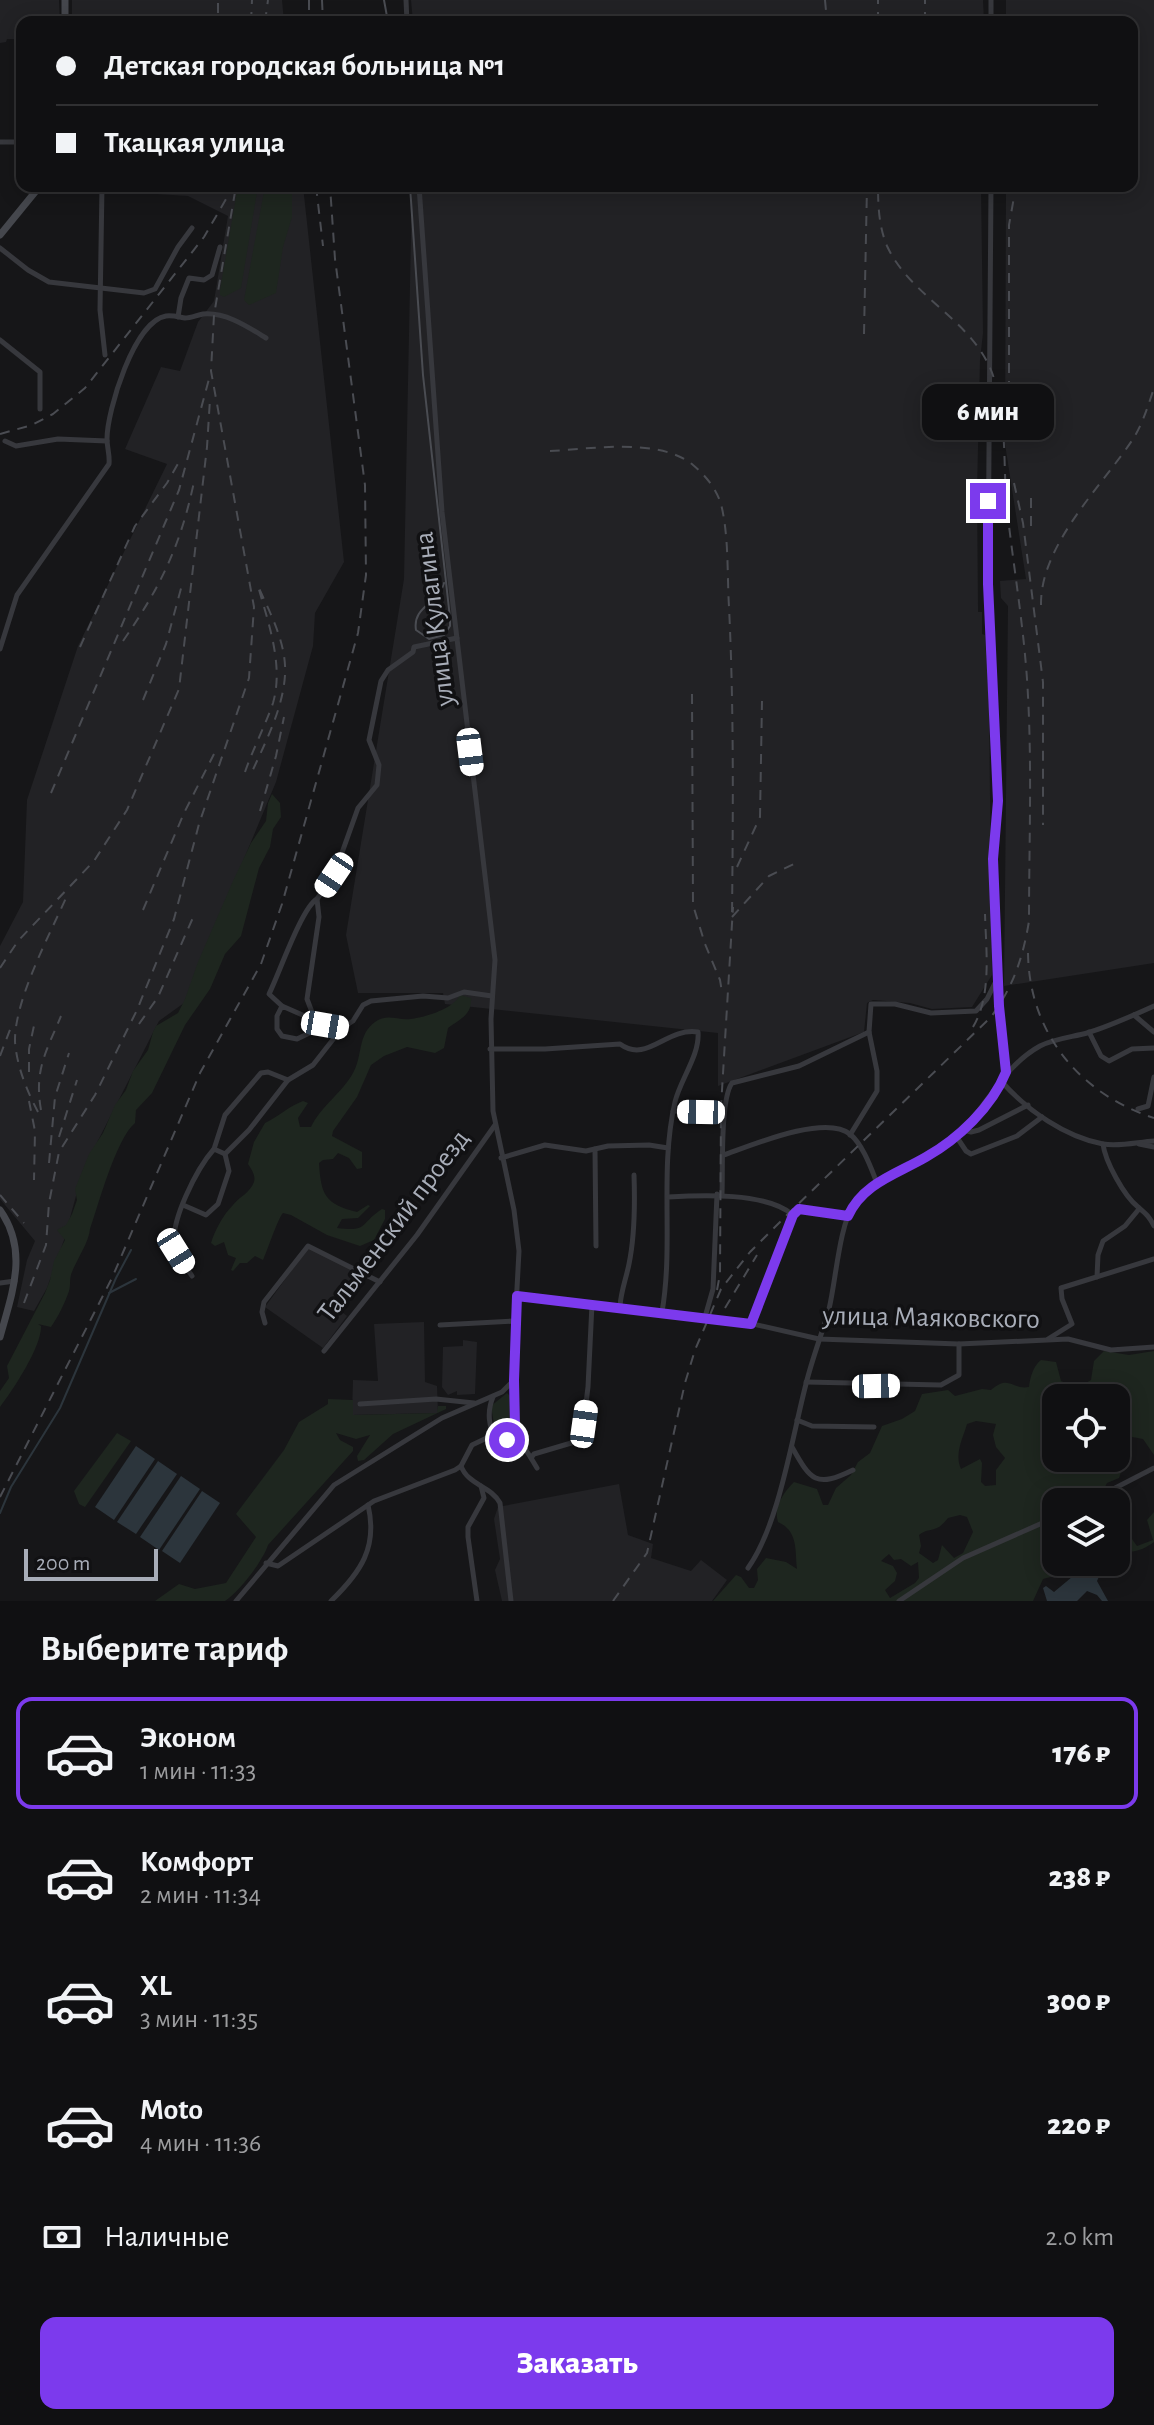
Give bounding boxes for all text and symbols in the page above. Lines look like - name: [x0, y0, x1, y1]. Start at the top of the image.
- text: Детская городская больница №1: [104, 51, 505, 81]
- text: Ткацкая улица: [104, 128, 285, 158]
- callout: 6 мин: [922, 385, 1054, 441]
- text: 6 мин: [957, 399, 1019, 425]
- route end: [970, 483, 1006, 519]
- street label: улица Кулагина: [410, 530, 460, 709]
- car: [455, 727, 485, 777]
- car: [311, 848, 357, 902]
- car: [299, 1009, 351, 1041]
- car: [677, 1100, 725, 1124]
- street label: Тальменский проезд: [313, 1125, 475, 1327]
- car: [153, 1224, 199, 1278]
- street label: улица Маяковского: [821, 1302, 1040, 1334]
- car: [852, 1374, 900, 1398]
- map controls: [1042, 1384, 1130, 1576]
- button: locate: [1042, 1384, 1130, 1472]
- car: [569, 1399, 599, 1449]
- route start: [489, 1422, 525, 1458]
- button: layers: [1042, 1488, 1130, 1576]
- scale bar: [24, 1545, 158, 1581]
- text: 200 m: [36, 1552, 90, 1574]
- text: Выберите тариф: [40, 1631, 288, 1667]
- icon: car: [44, 1717, 116, 1789]
- text: Эконом: [140, 1723, 236, 1753]
- text: 176 ₽: [1052, 1738, 1110, 1768]
- text: 1 мин · 11:33: [140, 1758, 256, 1784]
- icon: car: [44, 1841, 116, 1913]
- text: Комфорт: [140, 1847, 253, 1877]
- text: 238 ₽: [1049, 1862, 1110, 1892]
- text: 2 мин · 11:34: [140, 1882, 261, 1908]
- icon: car: [44, 1965, 116, 2037]
- text: XL: [140, 1971, 172, 2001]
- text: 300 ₽: [1047, 1986, 1110, 2016]
- text: 3 мин · 11:35: [140, 2006, 258, 2032]
- icon: car: [44, 2089, 116, 2161]
- text: Moto: [140, 2095, 203, 2125]
- text: 220 ₽: [1047, 2110, 1110, 2140]
- text: 4 мин · 11:36: [140, 2130, 261, 2156]
- icon: cash: [40, 2215, 84, 2259]
- text: Наличные: [104, 2222, 230, 2252]
- text: 2.0 km: [1046, 2224, 1114, 2250]
- button: Заказать: [40, 2317, 1114, 2409]

